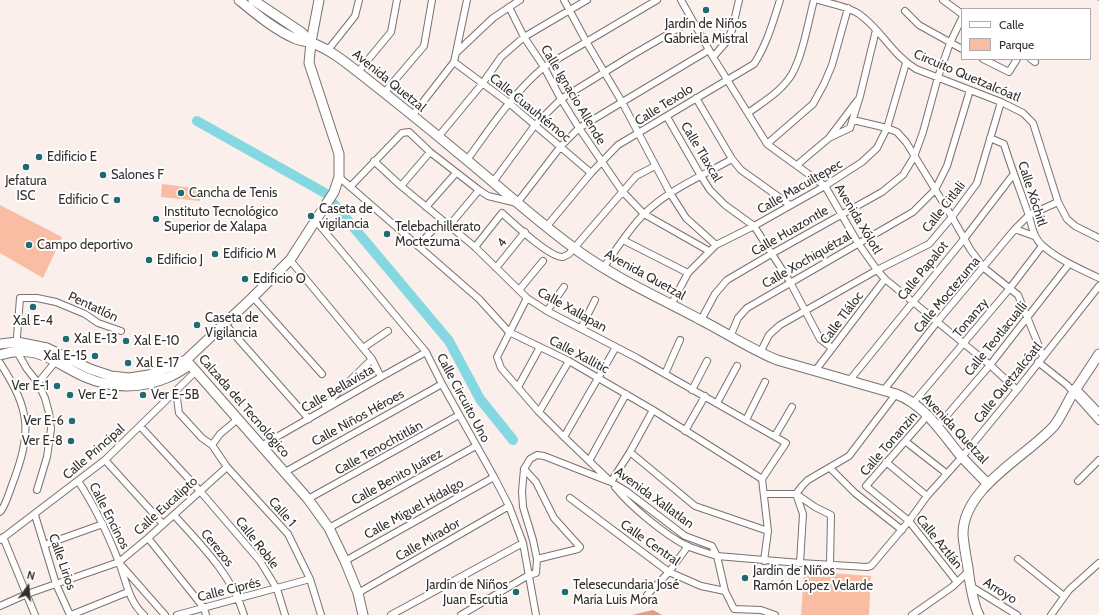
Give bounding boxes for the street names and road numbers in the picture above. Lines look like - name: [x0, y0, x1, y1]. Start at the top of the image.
- street label: Calle Ignacio Allende: [537, 42, 609, 148]
- street label: Circuito Quetzalcóatl: [911, 46, 1023, 106]
- street label: Avenida Quetzal: [349, 47, 429, 115]
- street label: Calle Cuauhtémoc: [486, 70, 574, 146]
- street label: Calle Texolo: [632, 81, 696, 129]
- street label: Calle Tlaxcal: [677, 119, 725, 185]
- street label: Calle Macuiltepec: [755, 156, 845, 218]
- street label: Calle Xóchitl: [1014, 159, 1050, 229]
- street label: Calle Citlali: [919, 178, 969, 236]
- street label: Avenida Xólotl: [831, 181, 885, 257]
- street label: Calle Huazontle: [749, 203, 831, 259]
- street label: Calle Xochiquétzal: [760, 228, 854, 292]
- street label: 4: [494, 235, 510, 251]
- street label: Calle Papalot: [894, 238, 952, 304]
- street label: Avenida Quetzal: [602, 246, 688, 304]
- street label: Calle Moctezuma: [911, 254, 983, 336]
- street label: Calle Xallapan: [535, 285, 609, 335]
- street label: Pentatlón: [66, 289, 120, 325]
- street label: Calle Tláloc: [817, 289, 867, 347]
- street label: Tonanzy: [950, 295, 992, 341]
- street label: Calle Teotlacualli: [961, 299, 1031, 379]
- street label: Calle Xallitic: [546, 333, 612, 377]
- street label: Calle Quetzalcóatl: [971, 339, 1045, 427]
- street label: Calzada del Tecnológico: [195, 351, 293, 461]
- street label: Calle Circuito Uno: [433, 351, 493, 445]
- street label: Calle Bellavista: [299, 362, 377, 416]
- street label: Calle Niños Héroes: [309, 386, 407, 450]
- street label: Avenida Quetzal: [919, 391, 991, 467]
- street label: Calle Tonanzin: [857, 409, 921, 479]
- street label: Calle Tenochtitlán: [332, 417, 426, 479]
- street label: Calle Principal: [60, 421, 128, 483]
- street label: Calle Benito Juárez: [349, 446, 445, 508]
- street label: Avenida Xallatlan: [611, 464, 697, 532]
- street label: Calle Eucalipto: [131, 473, 201, 539]
- street label: Calle Miguel Hidalgo: [362, 475, 466, 543]
- street label: Calle Encinos: [86, 480, 132, 552]
- street label: Calle 1: [265, 494, 299, 530]
- street label: Calle Aztlán: [912, 512, 966, 572]
- street label: Calle Roble: [232, 514, 282, 572]
- street label: Calle Mirador: [393, 515, 463, 565]
- street label: Calle Central: [617, 517, 683, 569]
- street label: Cerezos: [197, 526, 237, 570]
- street label: Calle Lirios: [45, 532, 79, 592]
- street label: Calle Ciprés: [196, 575, 262, 605]
- street label: Arroyo: [980, 575, 1020, 607]

